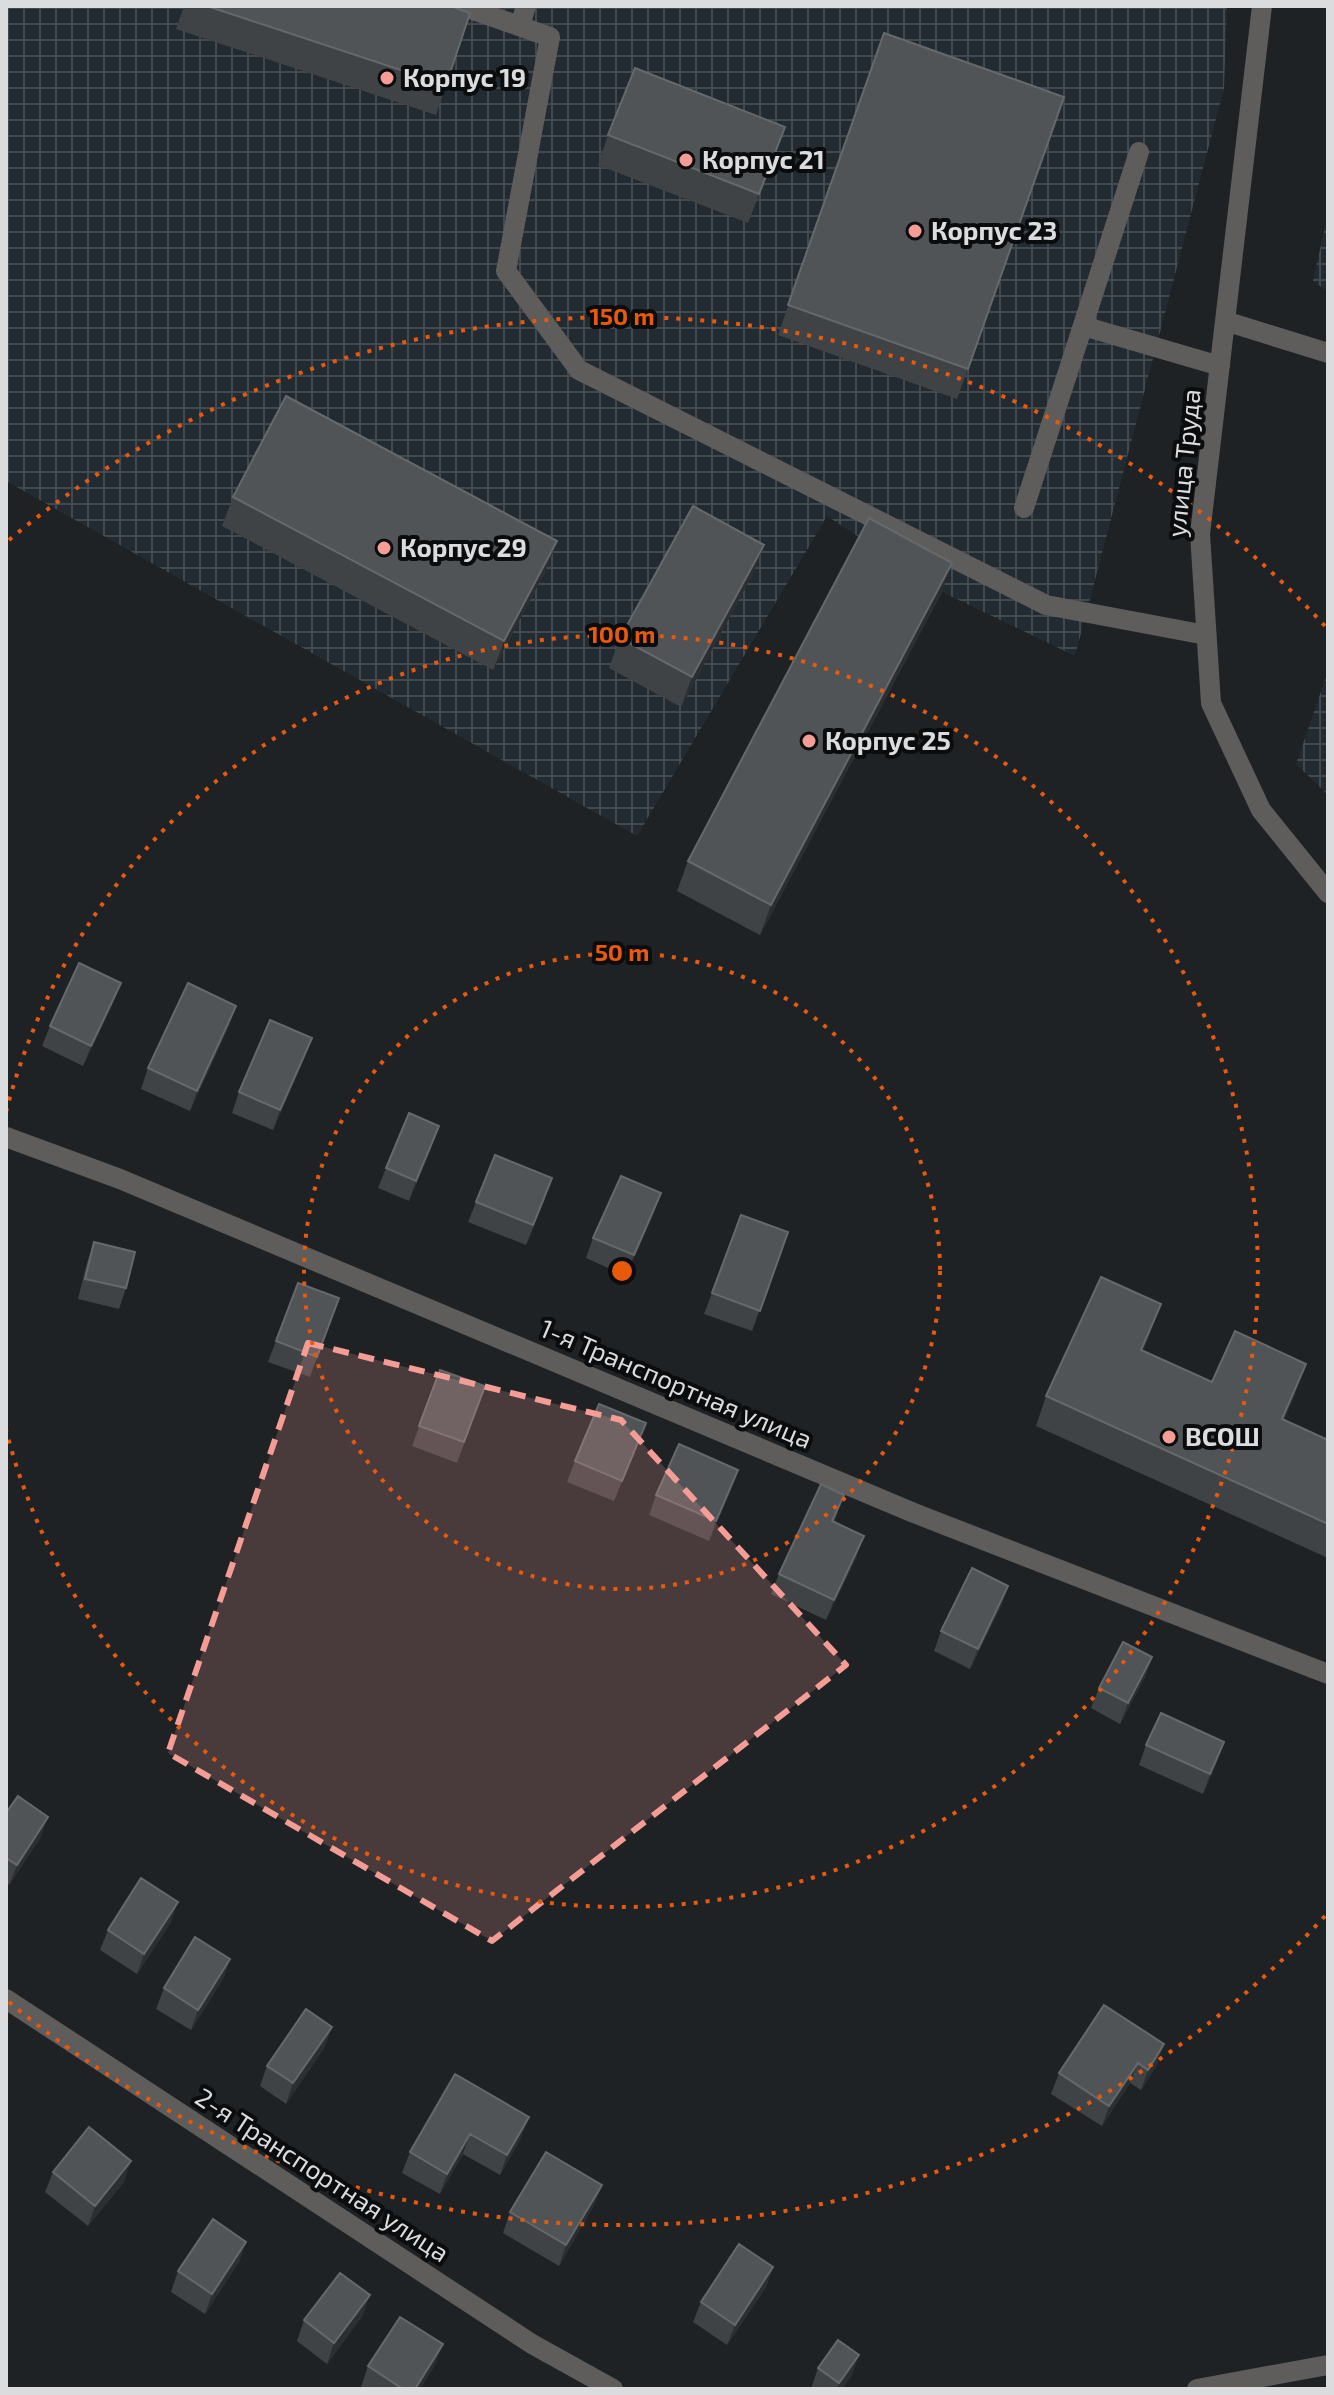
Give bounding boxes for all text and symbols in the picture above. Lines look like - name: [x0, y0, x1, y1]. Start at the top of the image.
- place label: Корпус 19: [403, 61, 526, 92]
- marker: Корпус 19: [378, 69, 396, 87]
- place label: Корпус 21: [702, 143, 825, 174]
- marker: Корпус 21: [677, 151, 695, 169]
- place label: Корпус 23: [931, 214, 1057, 245]
- marker: Корпус 23: [906, 222, 924, 240]
- text: 150 m: [589, 301, 655, 330]
- street label: улица Труда: [1159, 387, 1207, 539]
- place label: Корпус 29: [400, 531, 527, 562]
- marker: Корпус 29: [375, 539, 393, 557]
- text: 100 m: [589, 619, 655, 648]
- place label: Корпус 25: [825, 724, 951, 755]
- marker: Корпус 25: [800, 732, 818, 750]
- text: 50 m: [595, 937, 649, 966]
- centre of rings: [608, 1257, 636, 1285]
- street label: 1-я Транспортная улица: [536, 1311, 817, 1455]
- place label: ВСОШ: [1185, 1420, 1260, 1451]
- marker: ВСОШ: [1160, 1428, 1178, 1446]
- street label: 2-я Транспортная улица: [190, 2080, 455, 2268]

